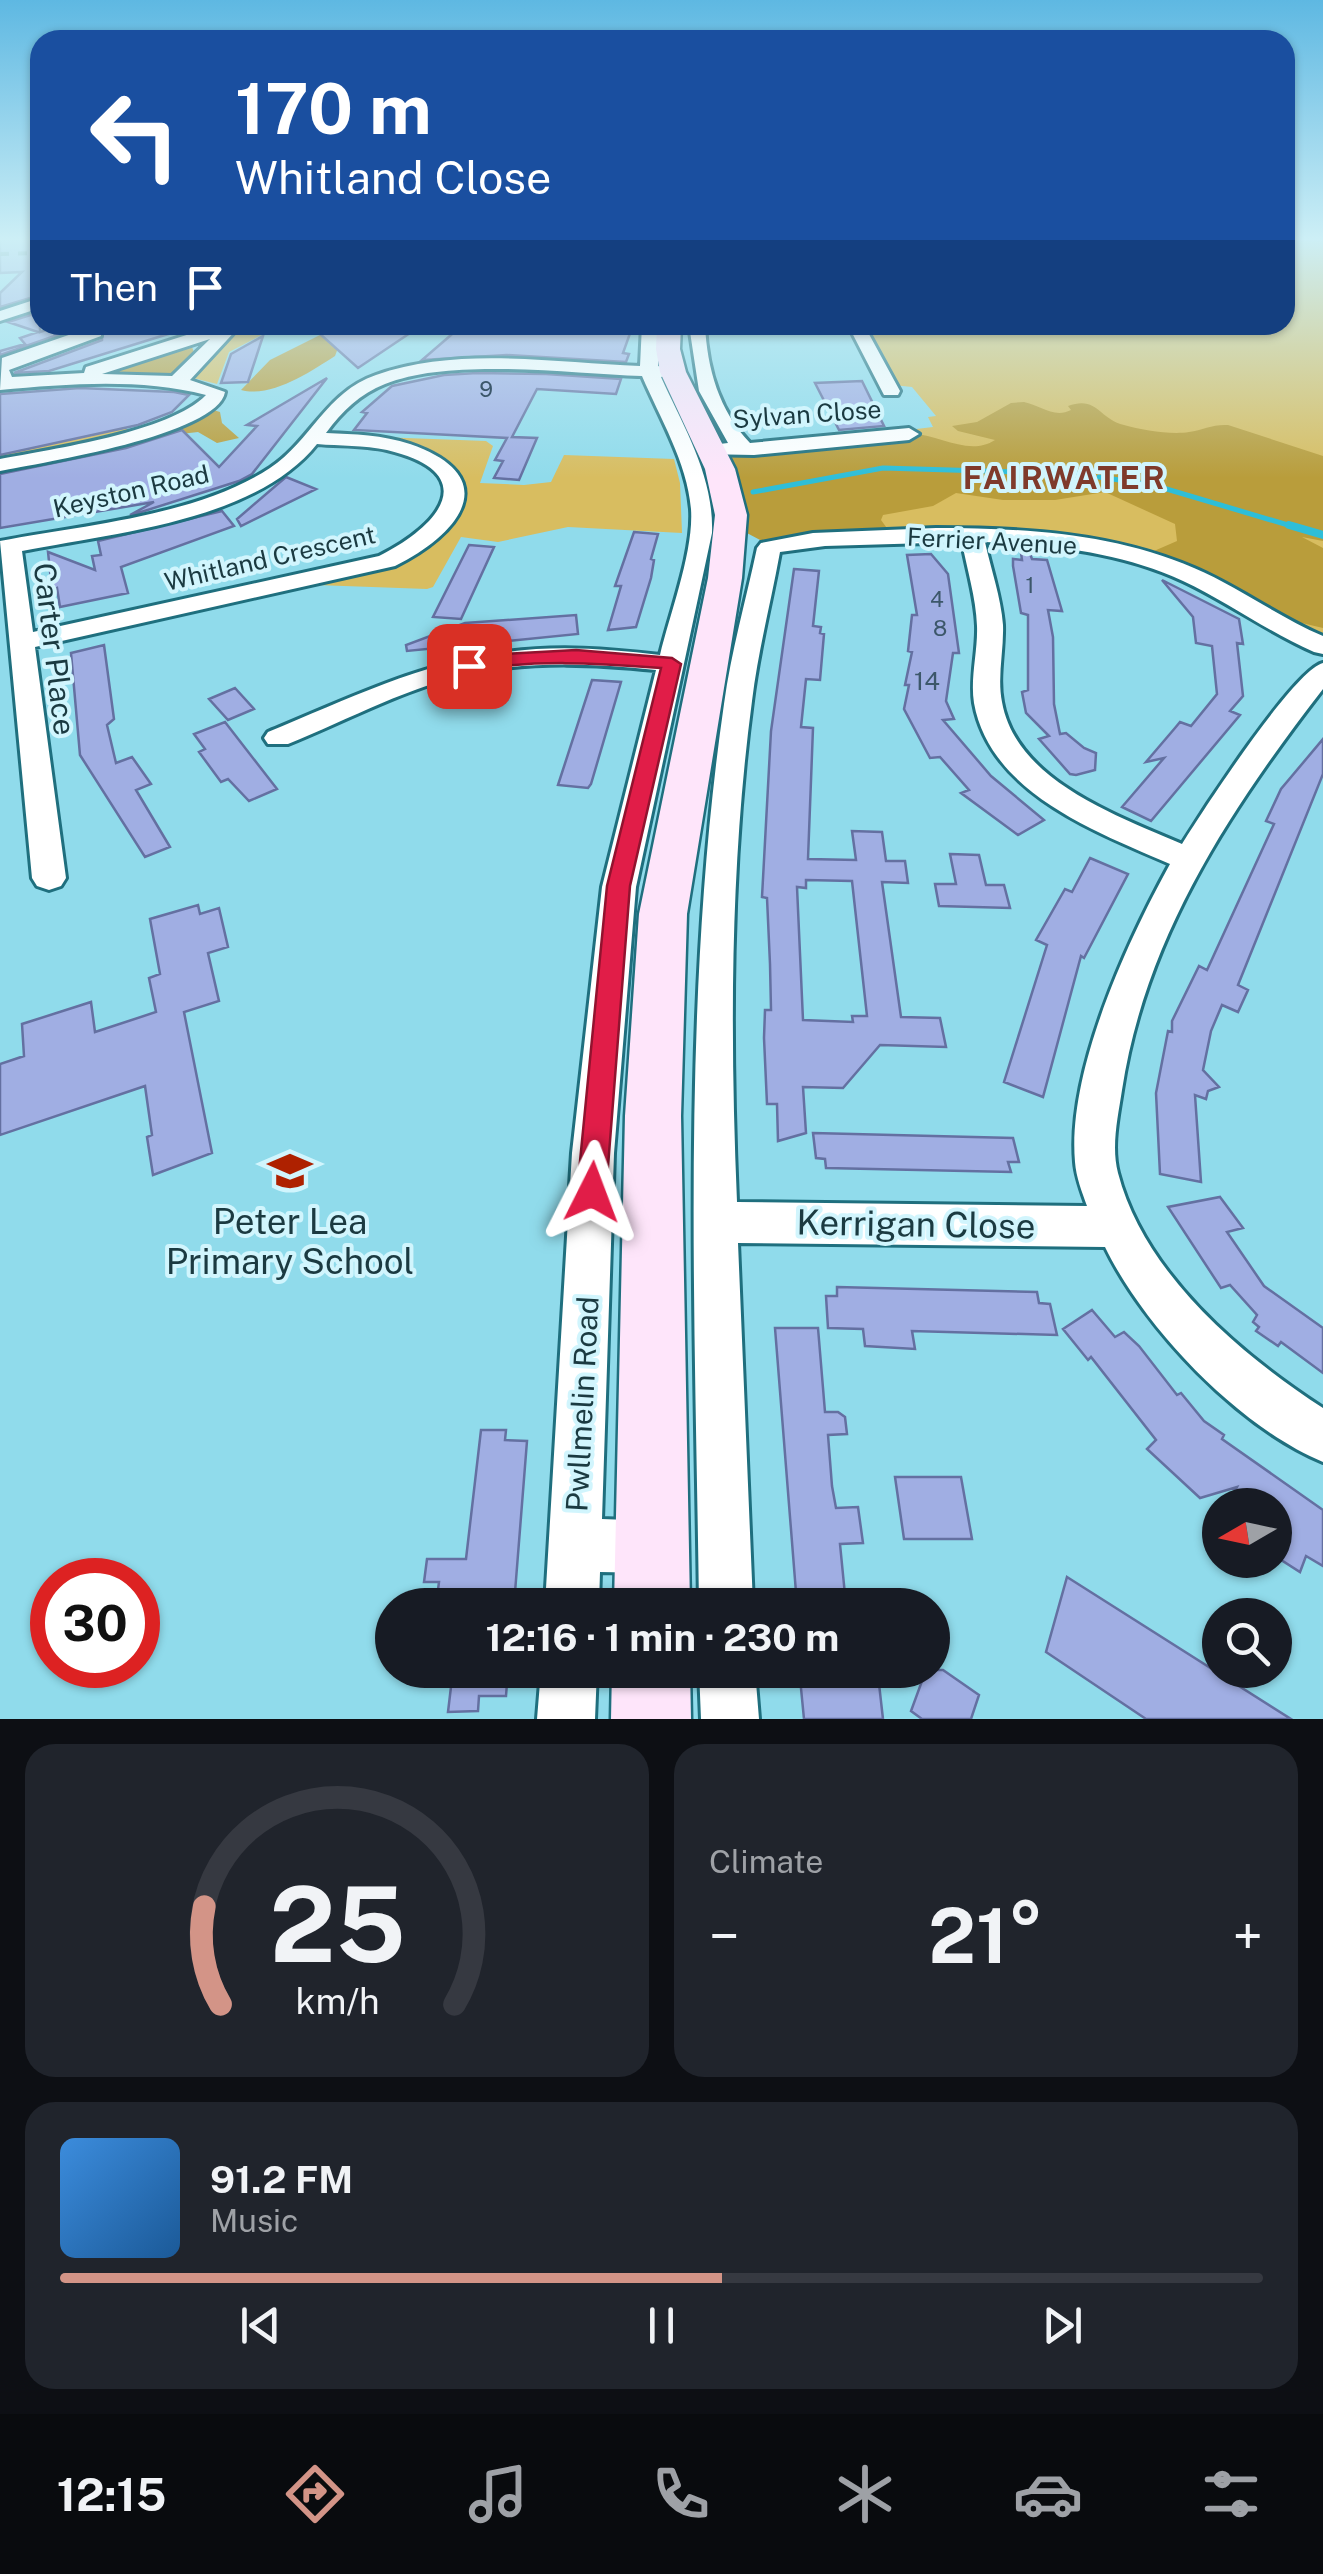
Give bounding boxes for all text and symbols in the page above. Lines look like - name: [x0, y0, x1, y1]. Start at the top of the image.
- text: 170 m: [235, 67, 432, 150]
- icon: left: [70, 70, 200, 200]
- text: Whitland Close: [235, 151, 552, 204]
- icon: arrive: [178, 260, 233, 315]
- text: Then: [70, 265, 158, 310]
- house number: 9: [479, 376, 493, 402]
- street label: Sylvan Close: [732, 394, 882, 434]
- street label: Keyston Road: [50, 458, 212, 524]
- district label: FAIRWATER: [963, 459, 1167, 496]
- street label: Whitland Crescent: [162, 519, 378, 597]
- street label: Ferrier Avenue: [906, 522, 1078, 560]
- street label: Carter Place: [27, 561, 83, 737]
- house number: 1: [1026, 572, 1034, 598]
- house number: 4: [930, 586, 944, 612]
- house number: 8: [933, 615, 947, 641]
- pin: [427, 624, 512, 709]
- icon: arrive: [442, 639, 497, 694]
- house number: 14: [914, 666, 940, 696]
- position arrow: [540, 1140, 644, 1244]
- school or university icon: Peter Lea Primary School: [266, 1147, 314, 1195]
- place label: Peter Lea Primary School: [166, 1201, 414, 1282]
- street label: Kerrigan Close: [796, 1201, 1036, 1247]
- street label: Pwllmelin Road: [558, 1295, 606, 1513]
- north arrow: [1202, 1488, 1292, 1578]
- map controls: [1202, 1488, 1292, 1688]
- speed limit sign: 30: [30, 1558, 160, 1688]
- button: search: [1202, 1598, 1292, 1688]
- text: 12:16 · 1 min · 230 m: [486, 1615, 839, 1660]
- text: Climate: [709, 1843, 823, 1880]
- text: 25: [269, 1863, 405, 1985]
- text: 21°: [928, 1892, 1044, 1980]
- text: −: [709, 1904, 740, 1968]
- text: +: [1233, 1904, 1263, 1968]
- text: km/h: [295, 1980, 379, 2022]
- text: 91.2 FM: [210, 2157, 353, 2202]
- text: Music: [210, 2202, 298, 2239]
- icon: previous: [233, 2298, 288, 2353]
- icon: pause: [634, 2298, 689, 2353]
- icon: next: [1035, 2298, 1090, 2353]
- icon: directions: [280, 2459, 350, 2529]
- icon: music: [463, 2459, 533, 2529]
- icon: phone: [646, 2459, 716, 2529]
- icon: climate: [830, 2459, 900, 2529]
- icon: car: [1013, 2459, 1083, 2529]
- icon: filters: [1196, 2459, 1266, 2529]
- text: 12:15: [57, 2468, 166, 2521]

